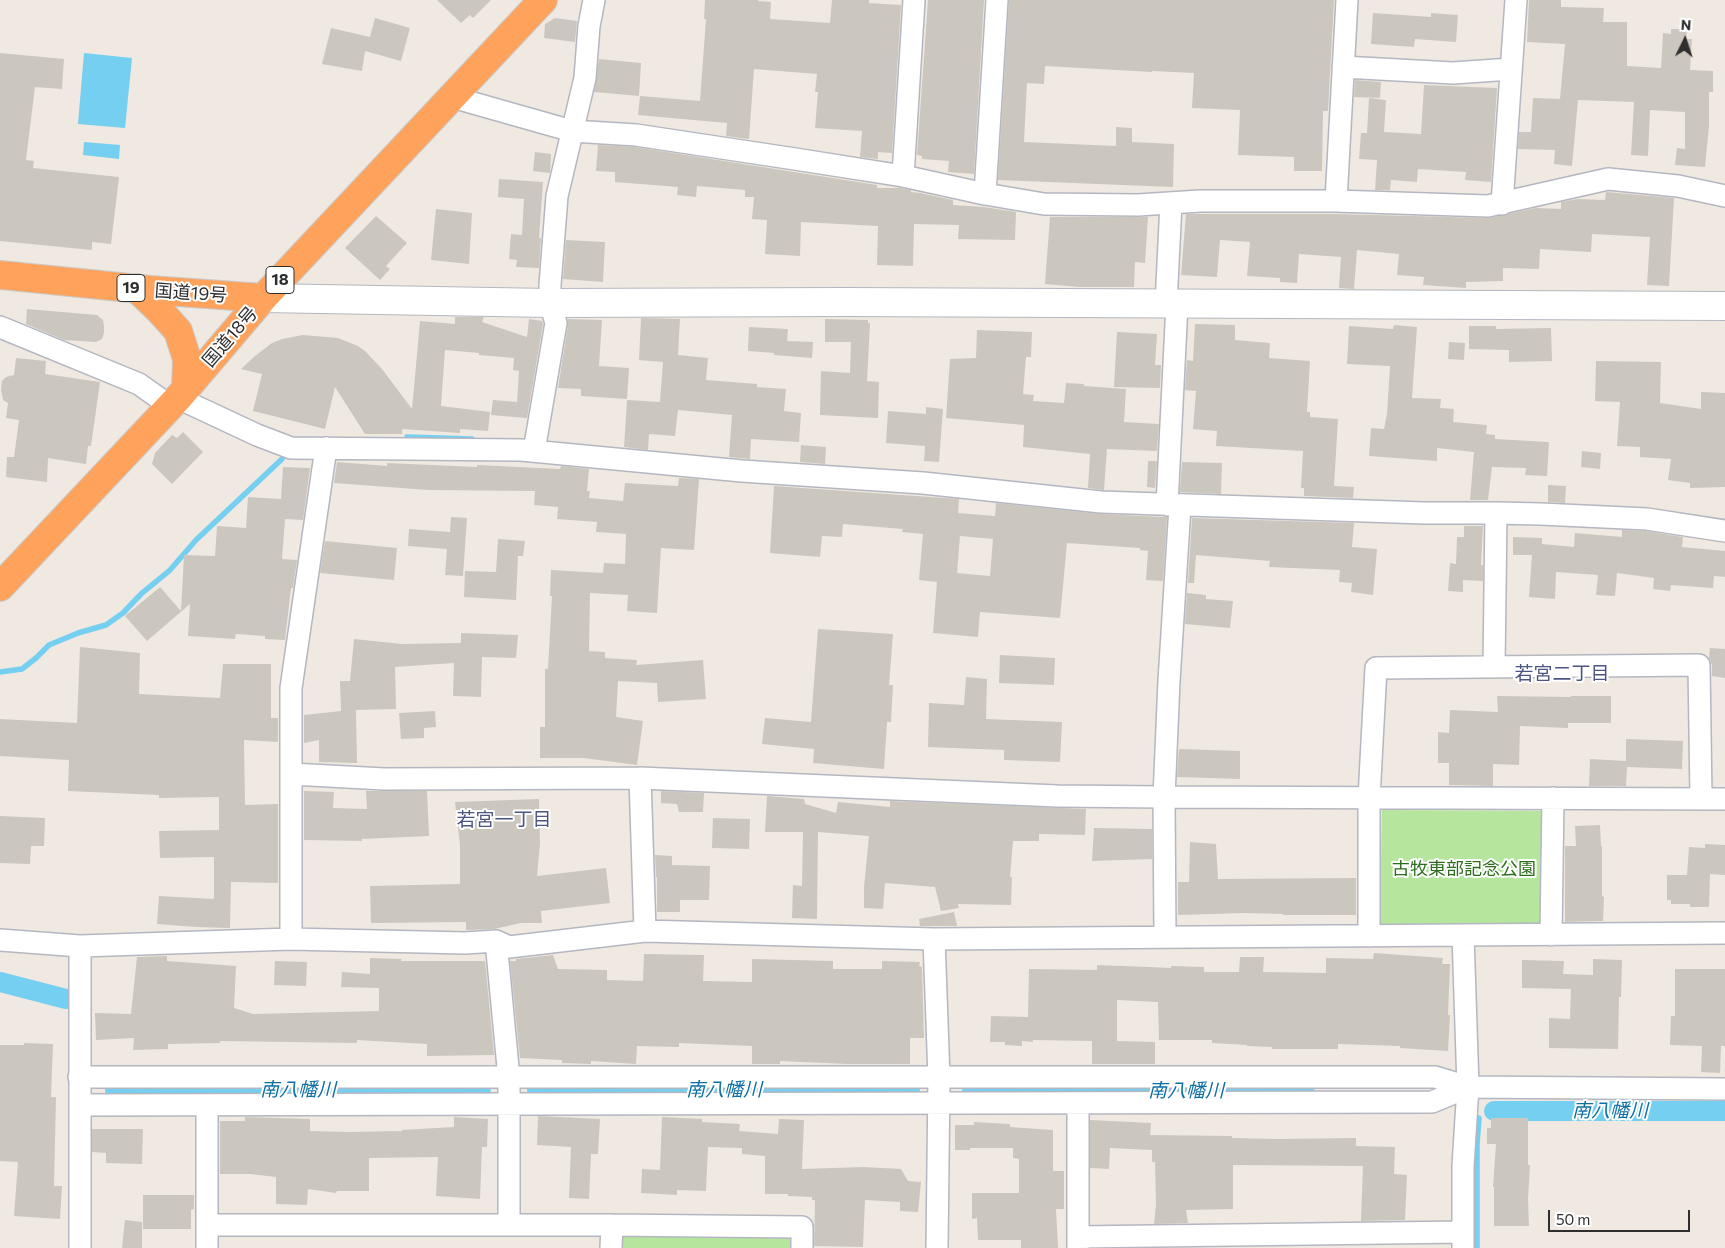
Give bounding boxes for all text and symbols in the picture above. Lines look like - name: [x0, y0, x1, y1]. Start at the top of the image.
- north arrow: [1660, 15, 1710, 65]
- text: N: [1680, 16, 1692, 33]
- road number: 18: [266, 266, 294, 294]
- road number: 19: [117, 274, 145, 302]
- street label: 国道19号: [154, 280, 228, 306]
- street label: 国道18号: [198, 303, 262, 371]
- district label: 若宮二丁目: [1515, 663, 1609, 685]
- district label: 若宮一丁目: [457, 809, 551, 831]
- park label: 古牧東部記念公園: [1392, 858, 1536, 880]
- water label: 南八幡川: [260, 1079, 336, 1101]
- water label: 南八幡川: [686, 1079, 762, 1101]
- water label: 南八幡川: [1148, 1080, 1224, 1102]
- water label: 南八幡川: [1572, 1100, 1648, 1122]
- scale bar: [1550, 1200, 1692, 1232]
- text: 50 m: [1556, 1210, 1590, 1228]

